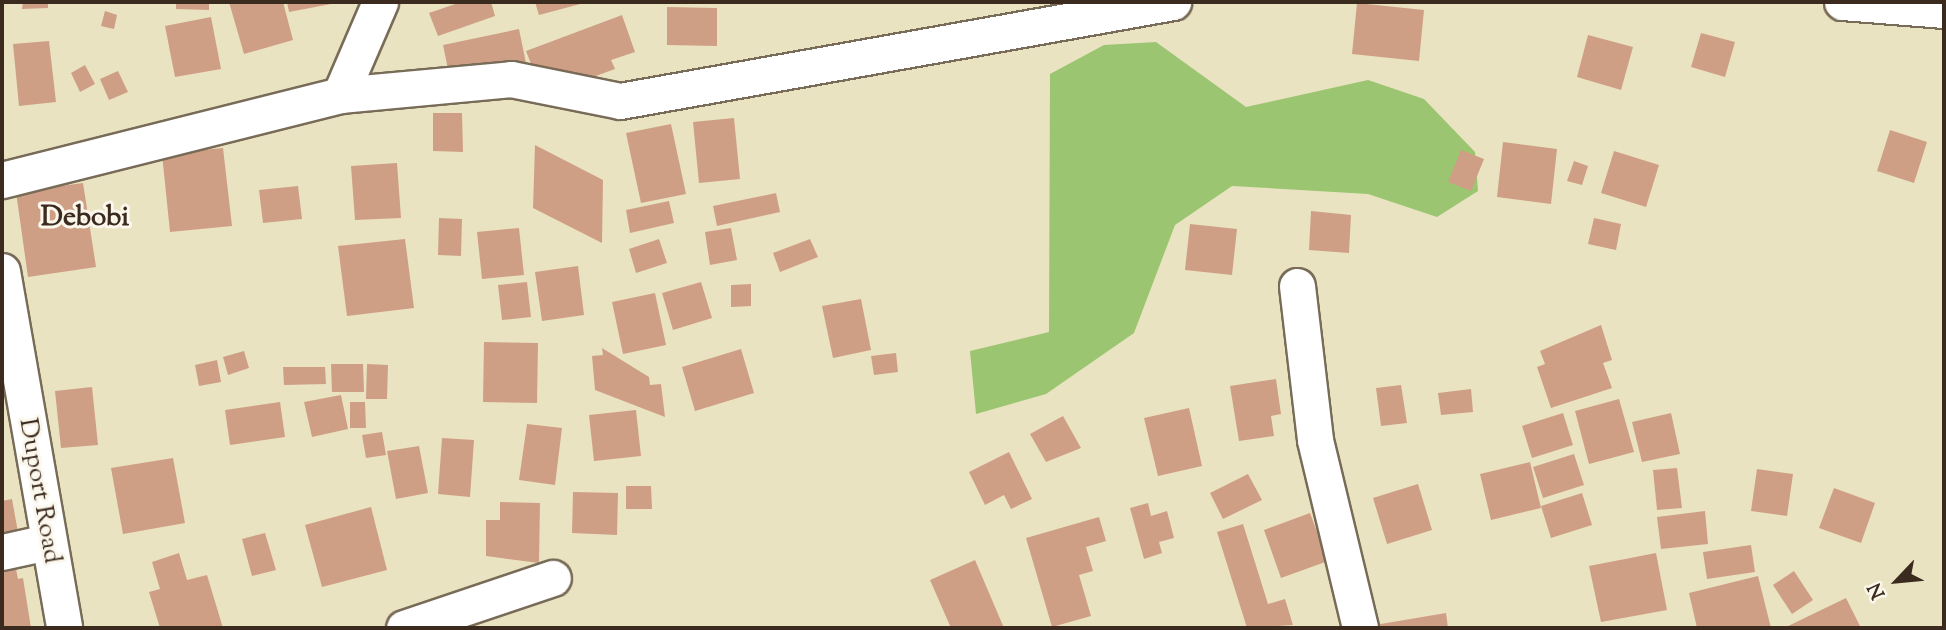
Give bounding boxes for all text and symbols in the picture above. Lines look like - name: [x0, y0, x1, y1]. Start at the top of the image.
- district label: Debobi: [41, 201, 129, 235]
- street label: Duport Road: [11, 416, 67, 566]
- north arrow: [1862, 546, 1932, 616]
- text: N: [1862, 578, 1893, 603]

